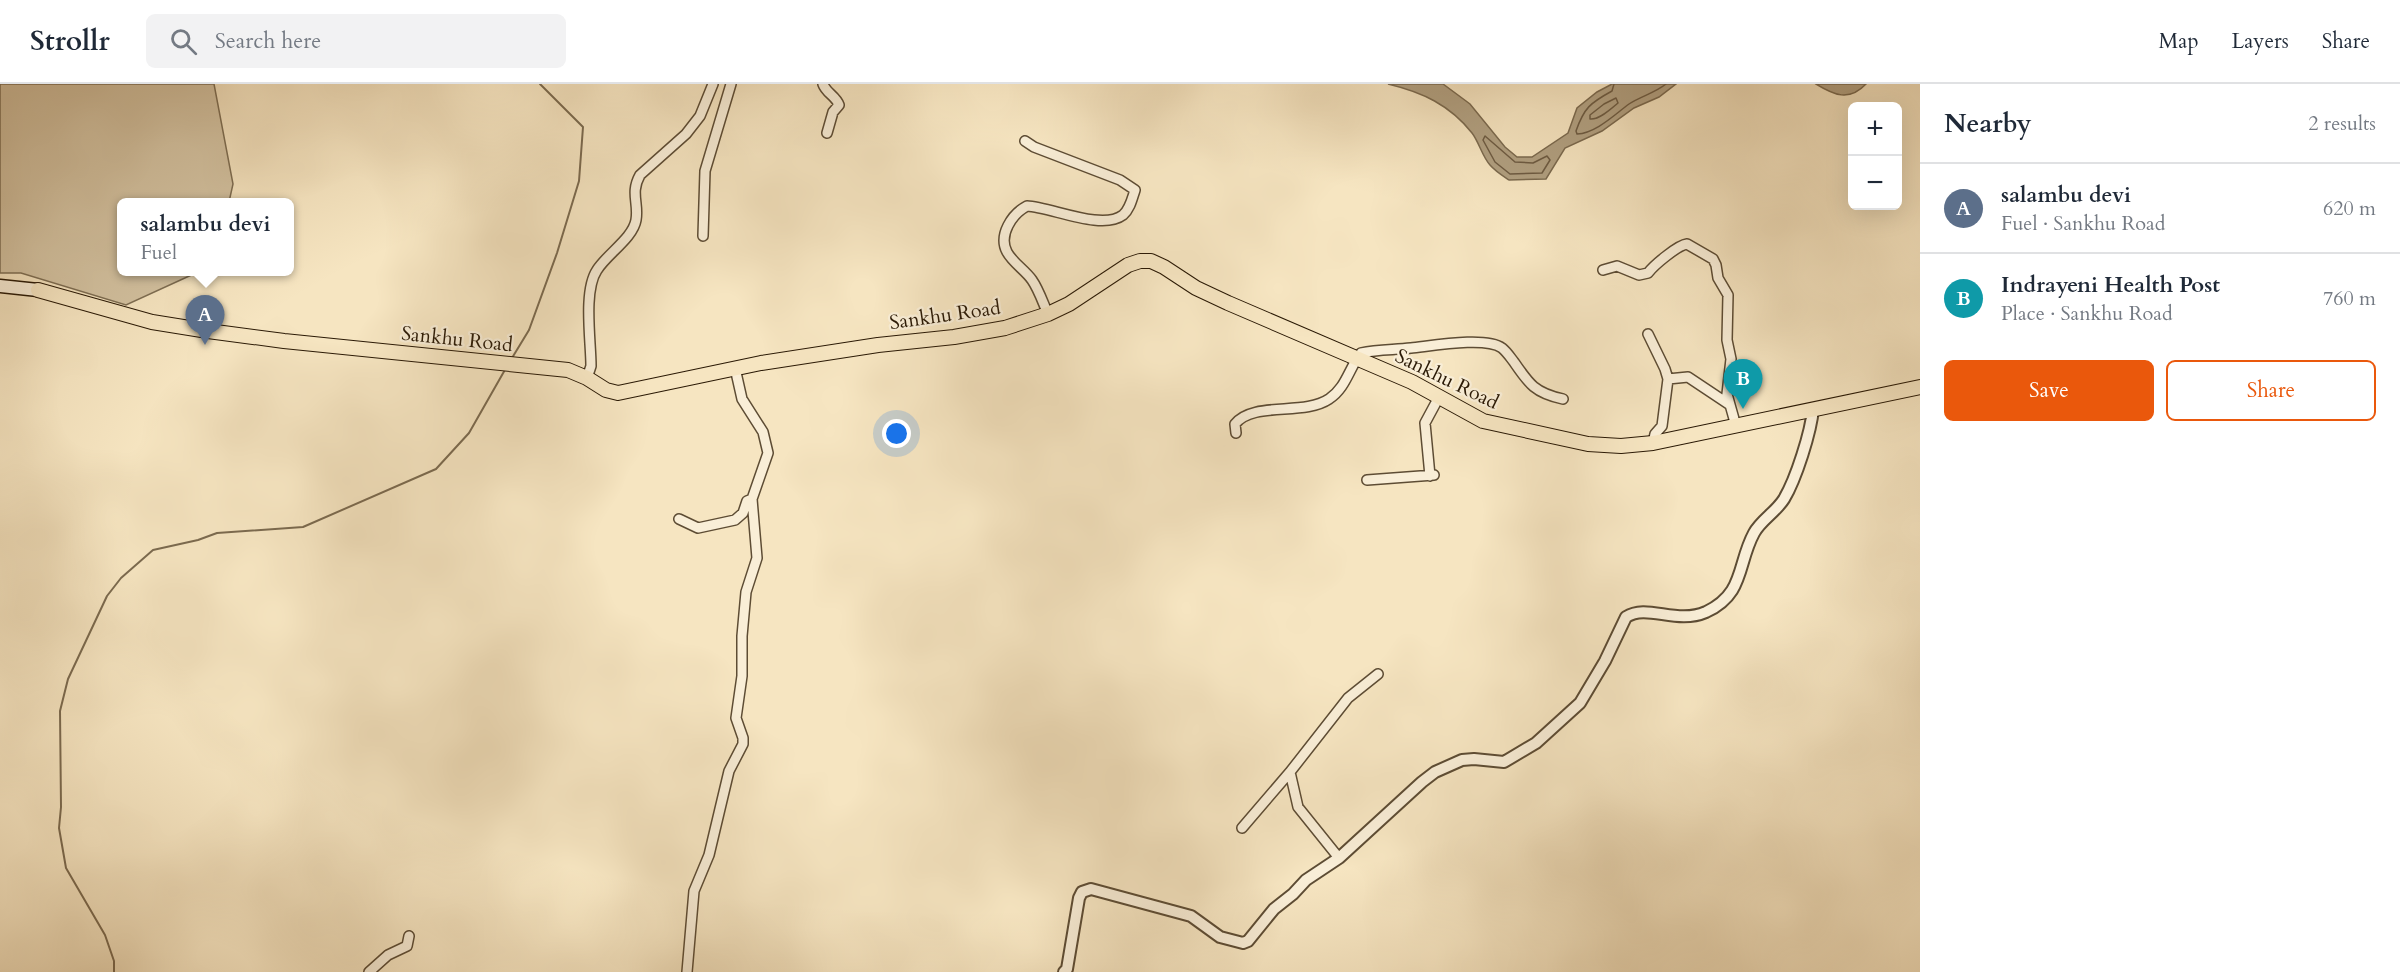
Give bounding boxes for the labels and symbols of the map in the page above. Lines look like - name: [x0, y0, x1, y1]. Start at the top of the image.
- street label: Sankhu Road: [888, 294, 1003, 336]
- pin: A: [186, 296, 224, 345]
- street label: Sankhu Road: [400, 320, 514, 358]
- street label: Sankhu Road: [1391, 342, 1504, 416]
- pin: B: [1724, 360, 1762, 409]
- your location: [882, 419, 911, 448]

